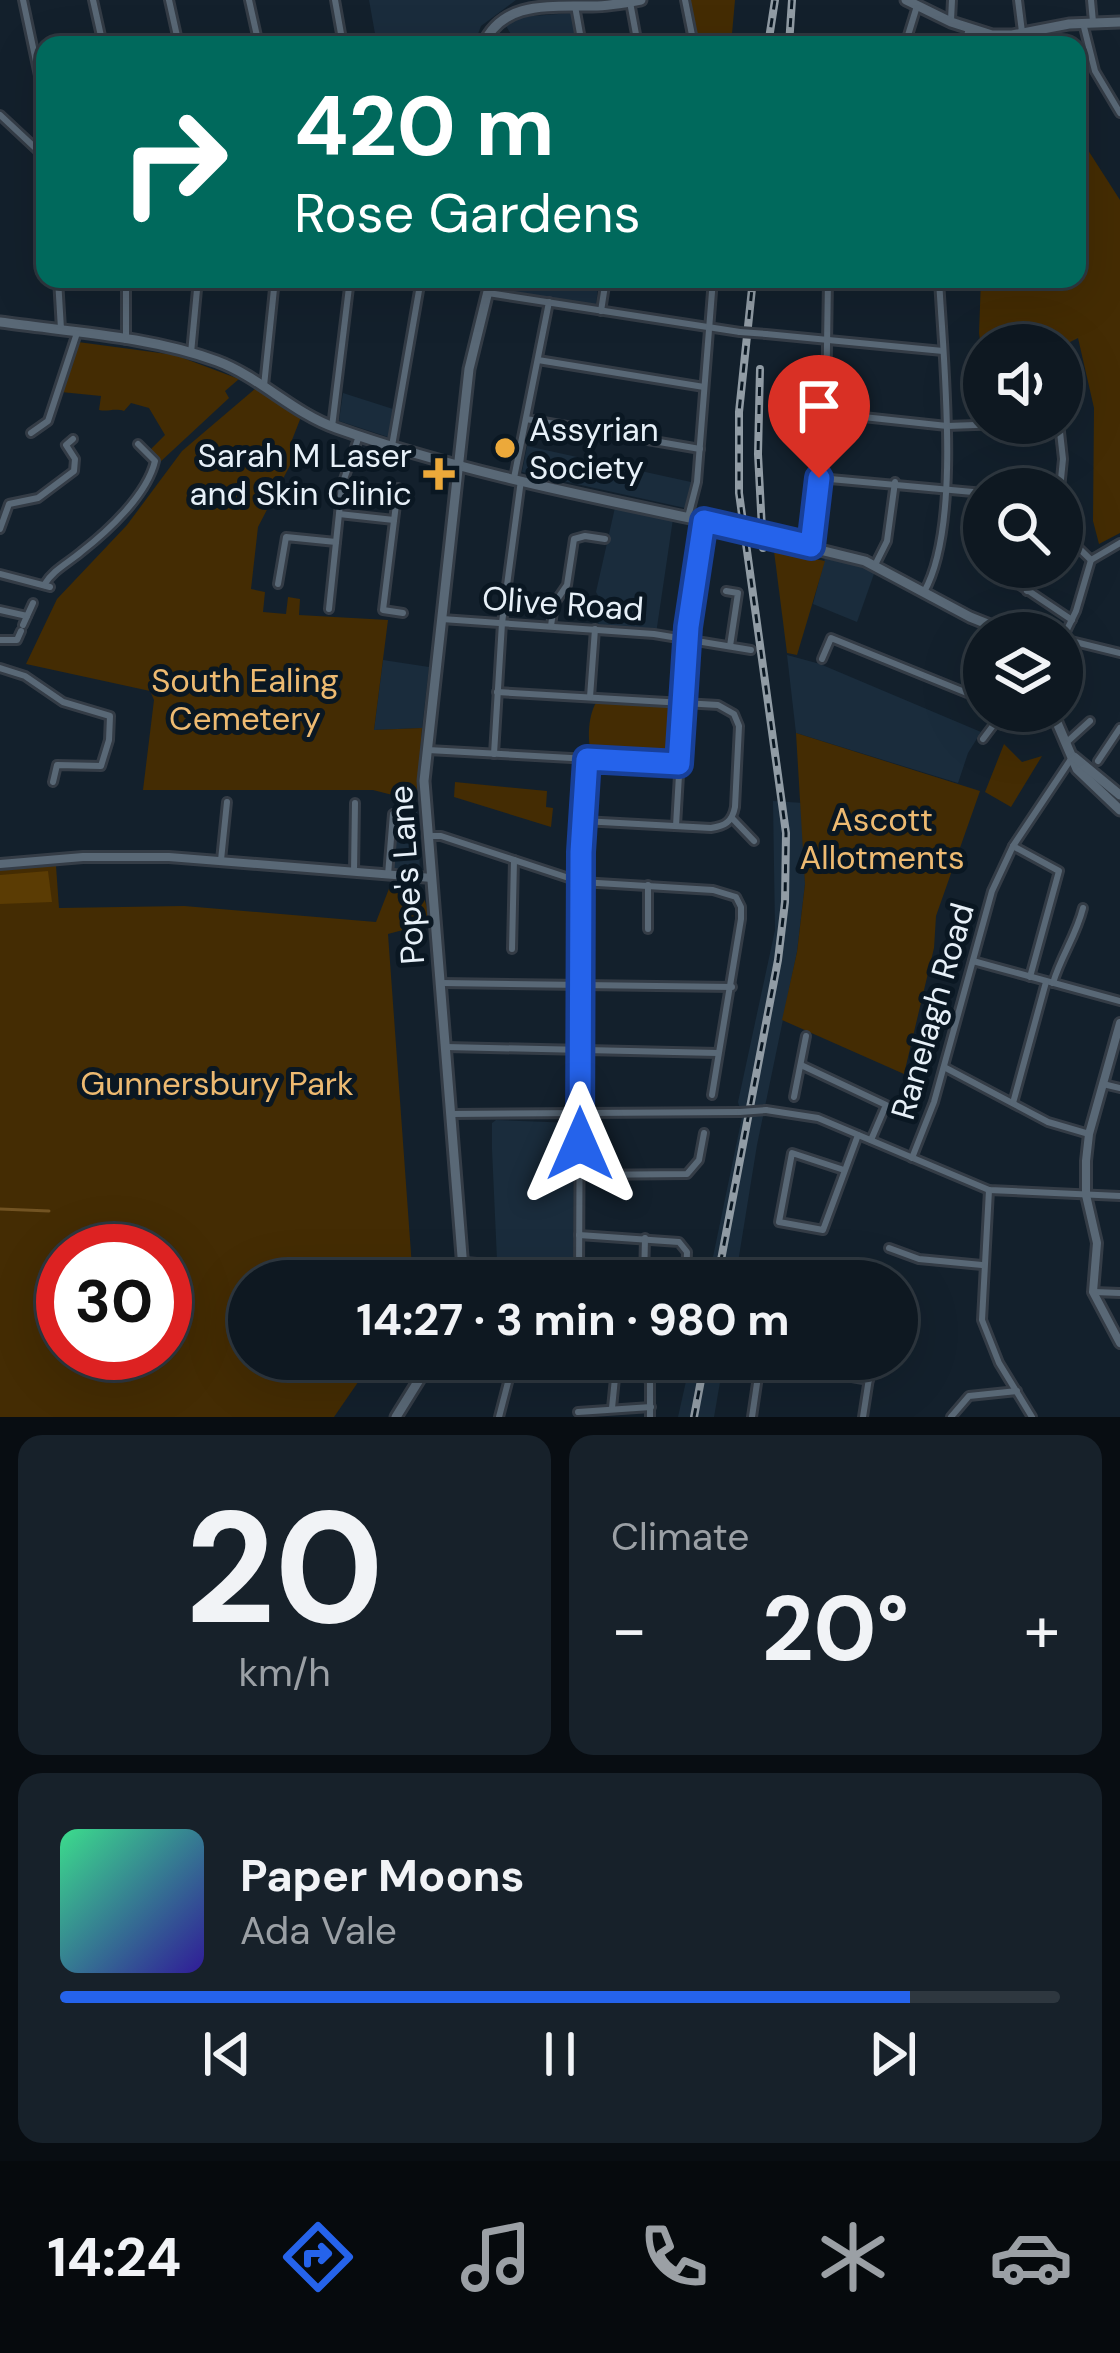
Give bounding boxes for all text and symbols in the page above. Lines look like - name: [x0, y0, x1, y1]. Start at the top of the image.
- text: 420 m: [294, 72, 555, 181]
- icon: right: [96, 84, 252, 240]
- text: Rose Gardens: [294, 178, 641, 249]
- map controls: [963, 324, 1083, 732]
- button: sound: [963, 324, 1083, 444]
- pin: [768, 355, 870, 478]
- icon: arrive: [786, 373, 852, 439]
- place label: Assyrian Society: [529, 408, 659, 489]
- place label: Sarah M Laser and Skin Clinic: [190, 434, 412, 515]
- marker: Assyrian Society: [492, 435, 518, 461]
- marker: Sarah M Laser and Skin Clinic: [423, 458, 455, 490]
- button: search: [963, 468, 1083, 588]
- street label: Olive Road: [481, 576, 645, 631]
- button: layers: [963, 612, 1083, 732]
- park label: South Ealing Cemetery: [151, 659, 339, 740]
- street label: Pope's Lane: [379, 784, 434, 966]
- park label: Ascott Allotments: [799, 798, 965, 879]
- street label: Ranelagh Road: [881, 898, 984, 1124]
- park label: Gunnersbury Park: [80, 1062, 354, 1105]
- position arrow: [517, 1081, 643, 1207]
- speed limit sign: 30: [36, 1224, 192, 1380]
- text: 14:27 · 3 min · 980 m: [356, 1290, 790, 1349]
- text: 20: [185, 1467, 384, 1670]
- text: Climate: [611, 1511, 749, 1562]
- text: 20°: [762, 1571, 909, 1688]
- text: −: [611, 1587, 647, 1672]
- text: +: [1024, 1587, 1060, 1672]
- text: km/h: [238, 1647, 331, 1698]
- text: Paper Moons: [240, 1846, 525, 1905]
- text: Ada Vale: [240, 1905, 397, 1956]
- icon: previous: [194, 2021, 260, 2087]
- icon: pause: [527, 2021, 593, 2087]
- icon: next: [860, 2021, 926, 2087]
- icon: directions: [276, 2215, 360, 2299]
- icon: music: [454, 2215, 538, 2299]
- icon: phone: [632, 2215, 716, 2299]
- icon: climate: [811, 2215, 895, 2299]
- icon: car: [989, 2215, 1073, 2299]
- text: 14:24: [47, 2222, 181, 2293]

